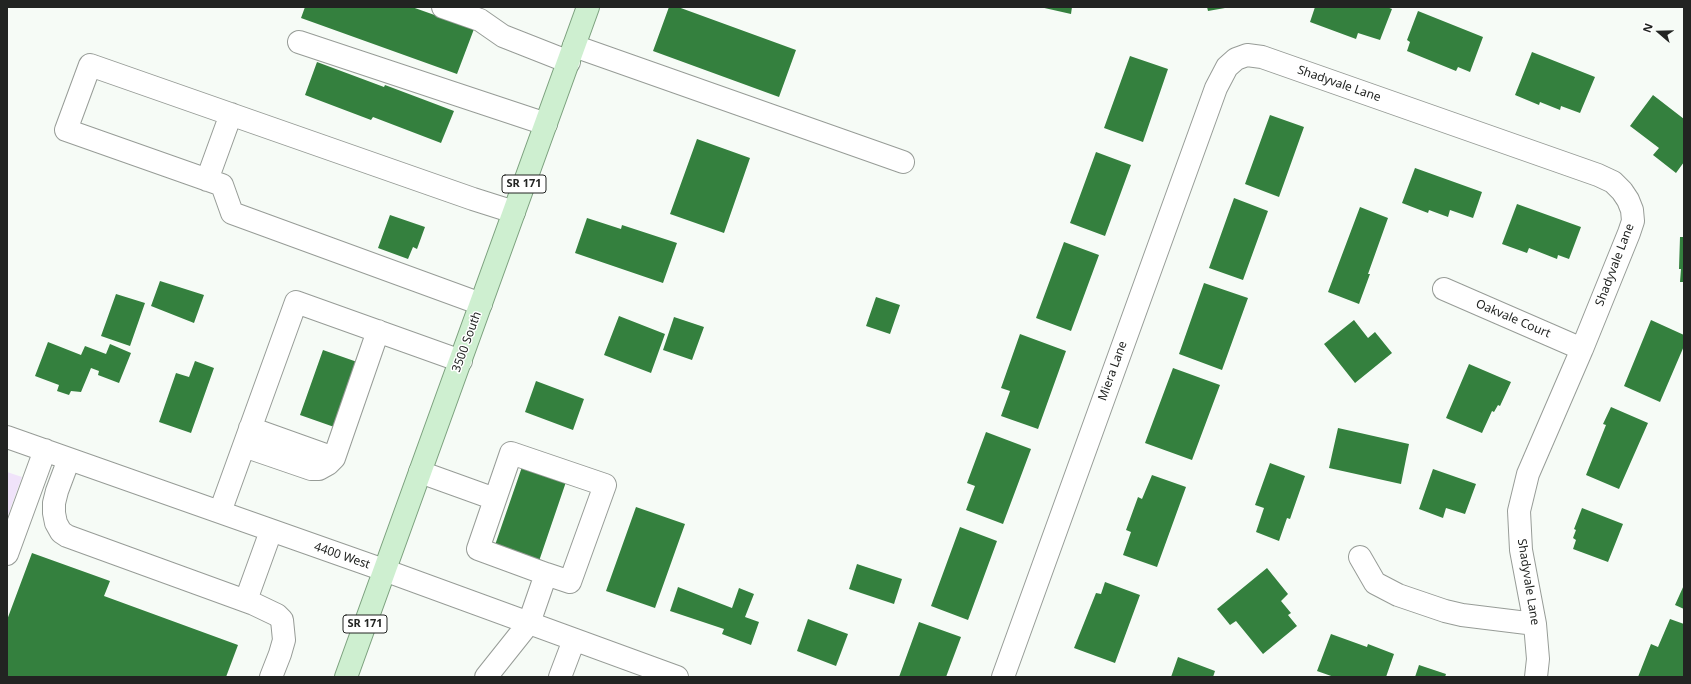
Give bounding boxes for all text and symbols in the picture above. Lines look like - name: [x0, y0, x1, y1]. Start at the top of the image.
- north arrow: [1639, 12, 1679, 52]
- text: N: [1639, 21, 1656, 35]
- street label: Shadyvale Lane: [1295, 63, 1383, 105]
- road number: SR 171: [502, 175, 546, 193]
- street label: Shadyvale Lane: [1593, 222, 1637, 308]
- street label: Oakvale Court: [1473, 297, 1553, 341]
- street label: 3500 South: [449, 310, 485, 374]
- street label: Miera Lane: [1096, 339, 1130, 403]
- street label: Shadyvale Lane: [1514, 538, 1542, 626]
- street label: 4400 West: [312, 540, 372, 572]
- road number: SR 171: [343, 615, 387, 633]

